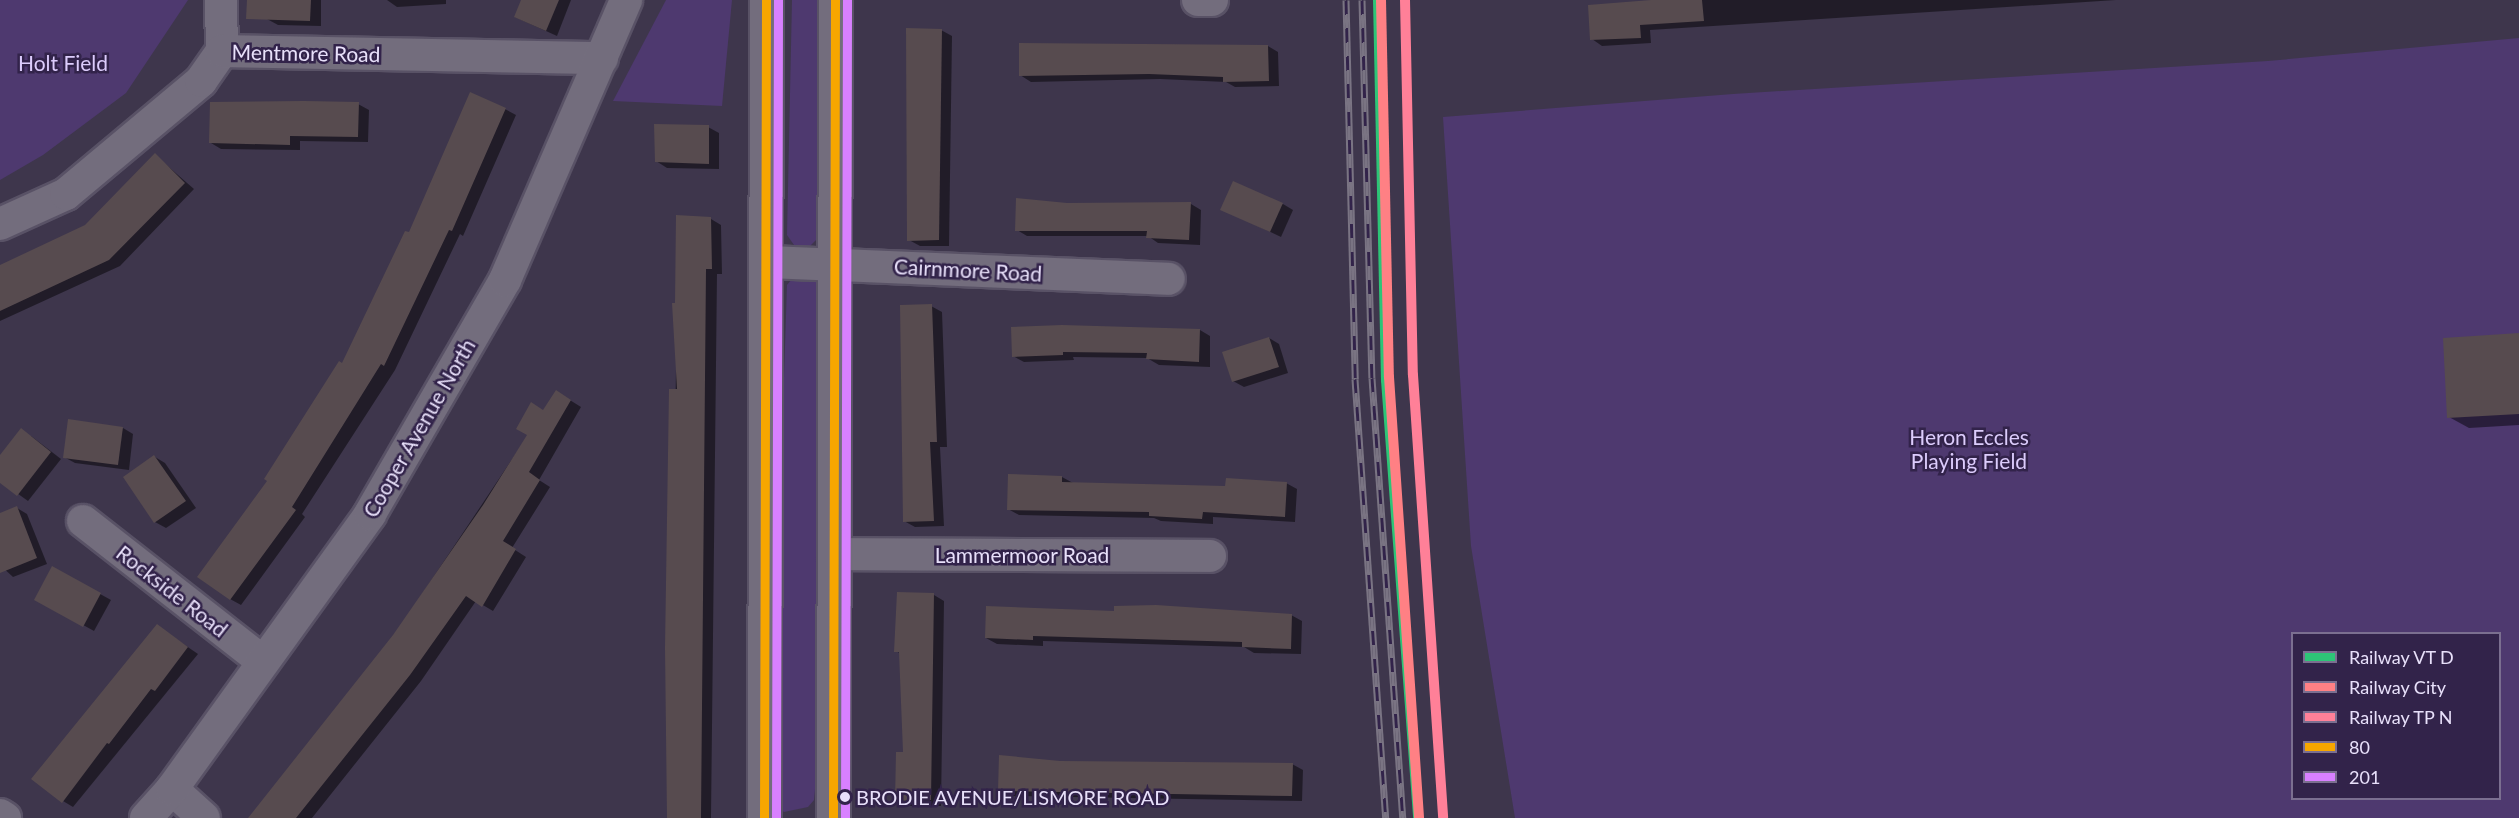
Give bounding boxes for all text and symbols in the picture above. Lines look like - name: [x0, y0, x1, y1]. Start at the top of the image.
- street label: Mentmore Road: [231, 39, 381, 67]
- park label: Holt Field: [18, 50, 108, 76]
- street label: Cairnmore Road: [893, 254, 1043, 286]
- street label: Cooper Avenue North: [357, 334, 481, 522]
- park label: Heron Eccles Playing Field: [1909, 424, 2029, 474]
- street label: Rockside Road: [111, 540, 233, 642]
- street label: Lammermoor Road: [934, 542, 1110, 568]
- legend: [2291, 632, 2501, 800]
- text: Railway VT D: [2349, 646, 2454, 668]
- text: Railway City: [2349, 676, 2446, 698]
- text: Railway TP N: [2349, 706, 2453, 728]
- text: 80: [2349, 736, 2370, 758]
- text: 201: [2349, 766, 2380, 788]
- place label: BRODIE AVENUE/LISMORE ROAD: [856, 785, 1170, 809]
- marker: BRODIE AVENUE/LISMORE ROAD: [839, 791, 851, 803]

